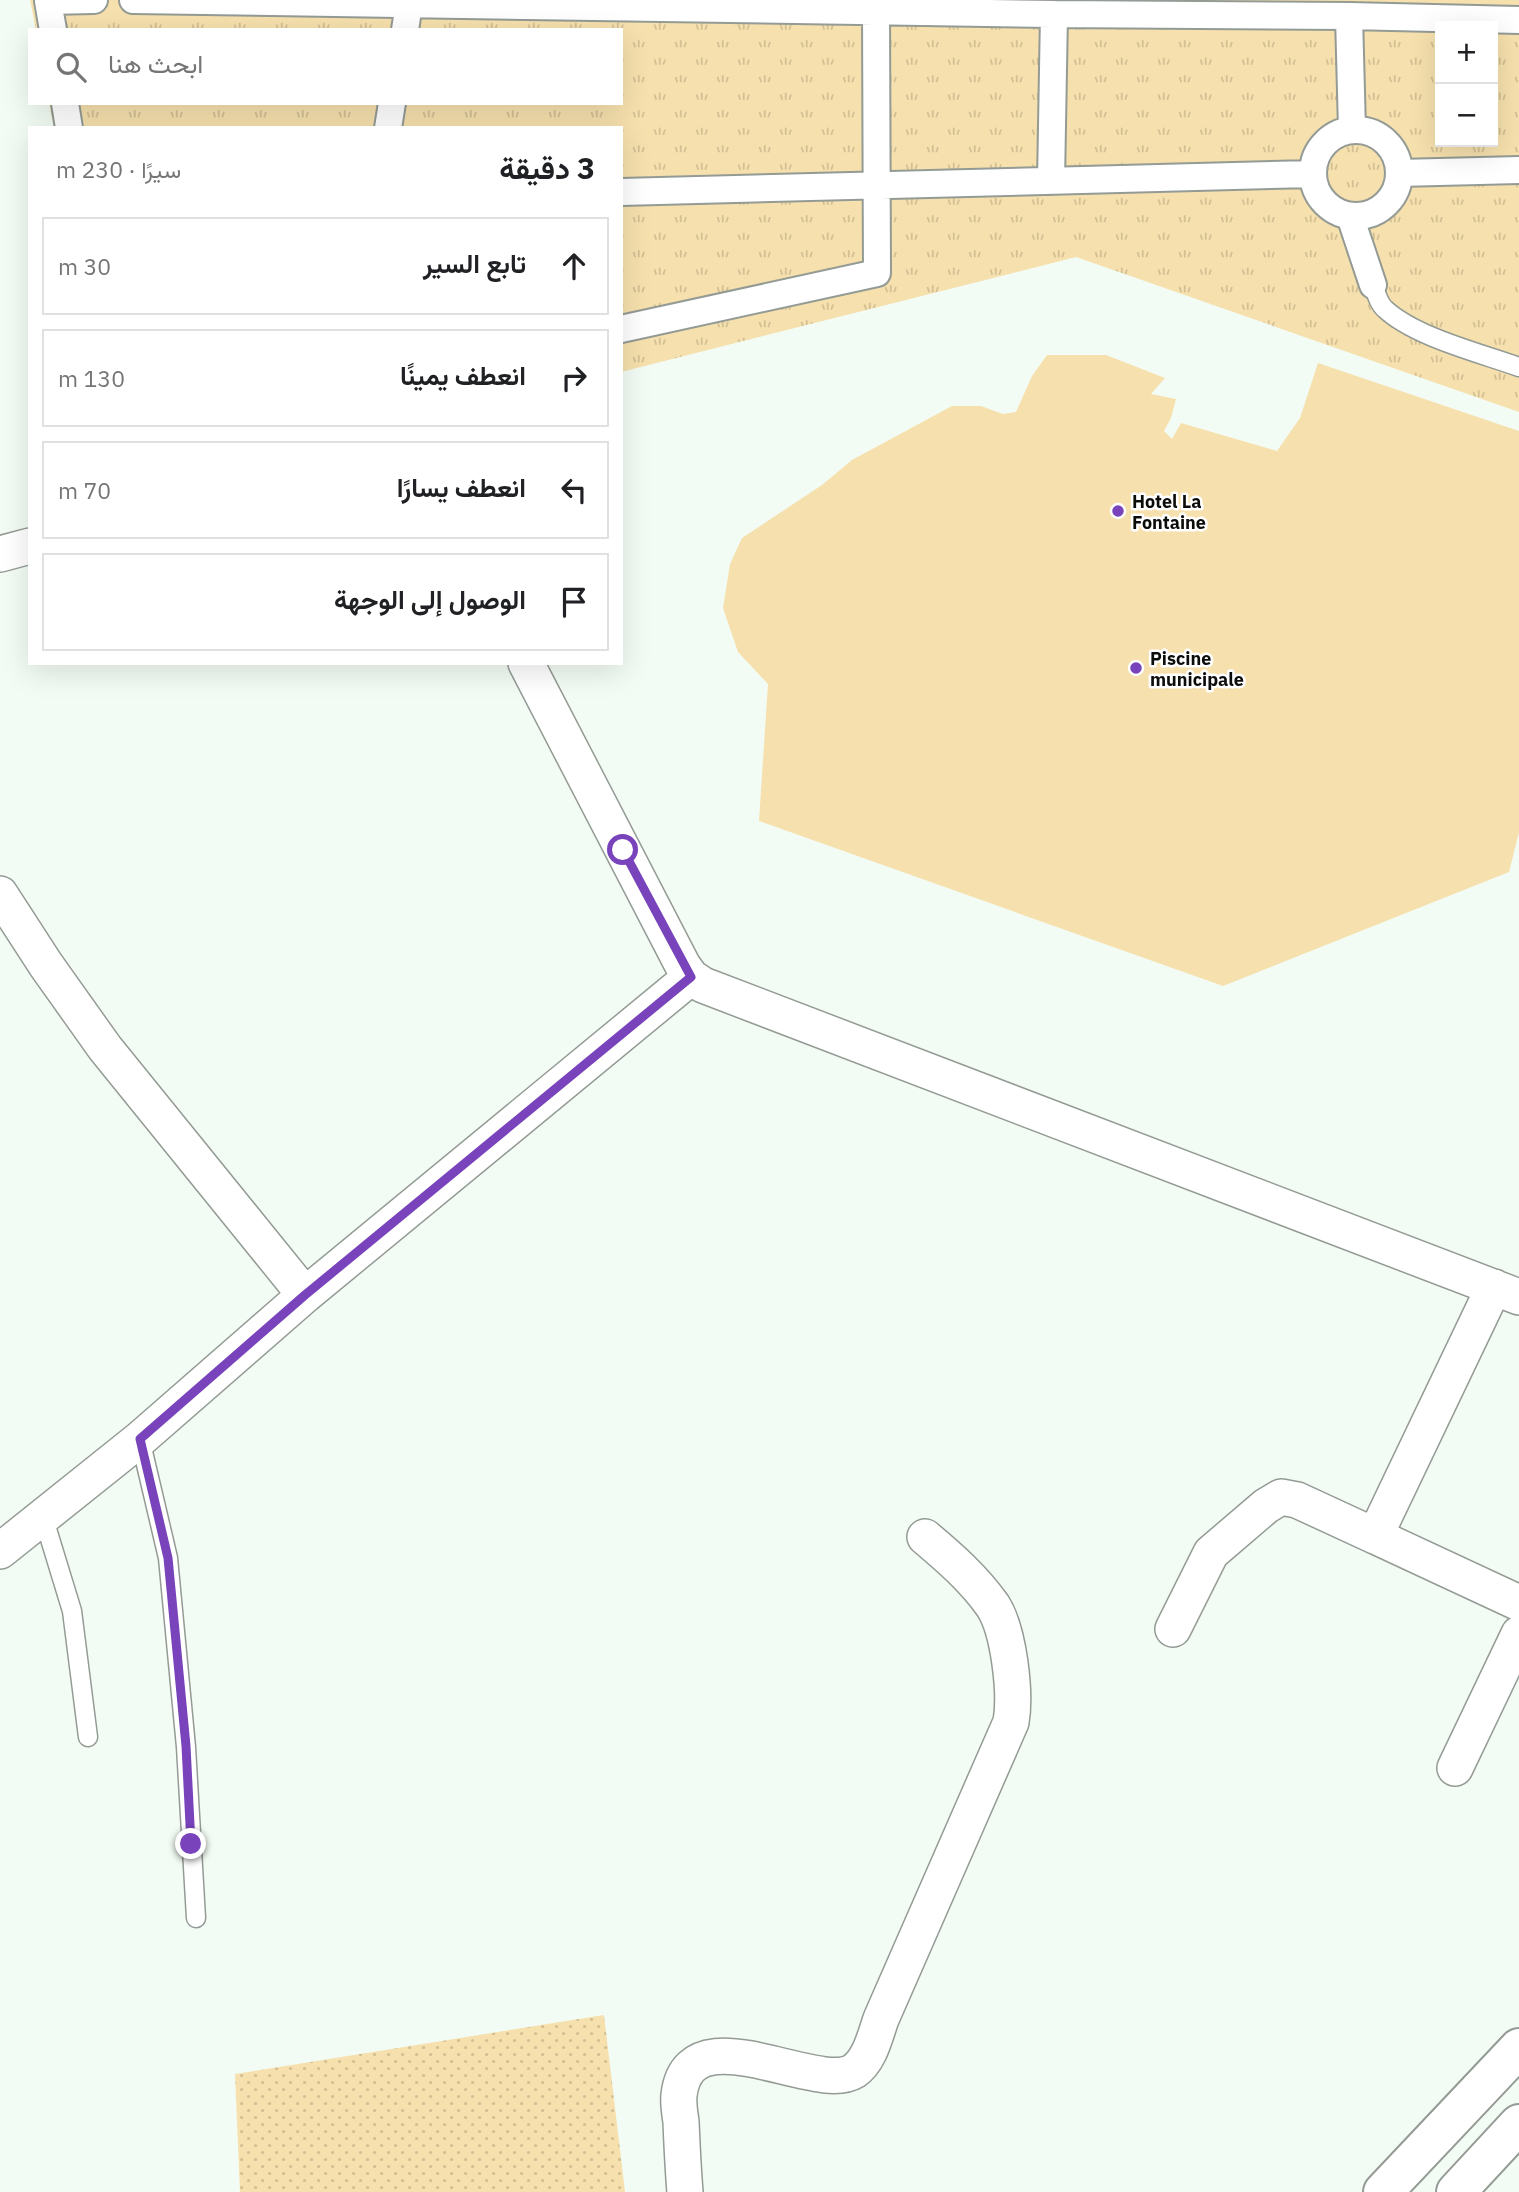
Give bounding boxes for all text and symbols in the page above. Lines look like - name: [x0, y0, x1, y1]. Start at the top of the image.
- map controls: [1435, 21, 1498, 147]
- button: +: [1435, 21, 1498, 84]
- search box: [28, 28, 623, 105]
- text: ابحث هنا: [108, 46, 203, 80]
- icon: search: [52, 48, 90, 86]
- button: −: [1435, 84, 1498, 147]
- text: 3 دقيقة: [499, 148, 595, 187]
- text: سيرًا · 230 m: [56, 154, 181, 184]
- text: تابع السير: [423, 246, 526, 280]
- icon: ahead: [555, 247, 593, 285]
- text: 30 m: [58, 251, 111, 281]
- text: انعطف يمينًا: [400, 358, 526, 392]
- icon: right: [555, 359, 593, 397]
- text: 130 m: [58, 363, 125, 393]
- text: انعطف يسارًا: [397, 470, 526, 504]
- icon: left: [555, 471, 593, 509]
- text: 70 m: [58, 475, 111, 505]
- place label: Hotel La Fontaine: [1132, 490, 1206, 534]
- marker: Hotel La Fontaine: [1110, 503, 1126, 519]
- text: الوصول إلى الوجهة: [334, 582, 526, 616]
- icon: arrive: [555, 583, 593, 621]
- place label: Piscine municipale: [1150, 647, 1244, 691]
- marker: Piscine municipale: [1128, 660, 1144, 676]
- route start: [607, 834, 638, 865]
- route end: [175, 1828, 206, 1859]

